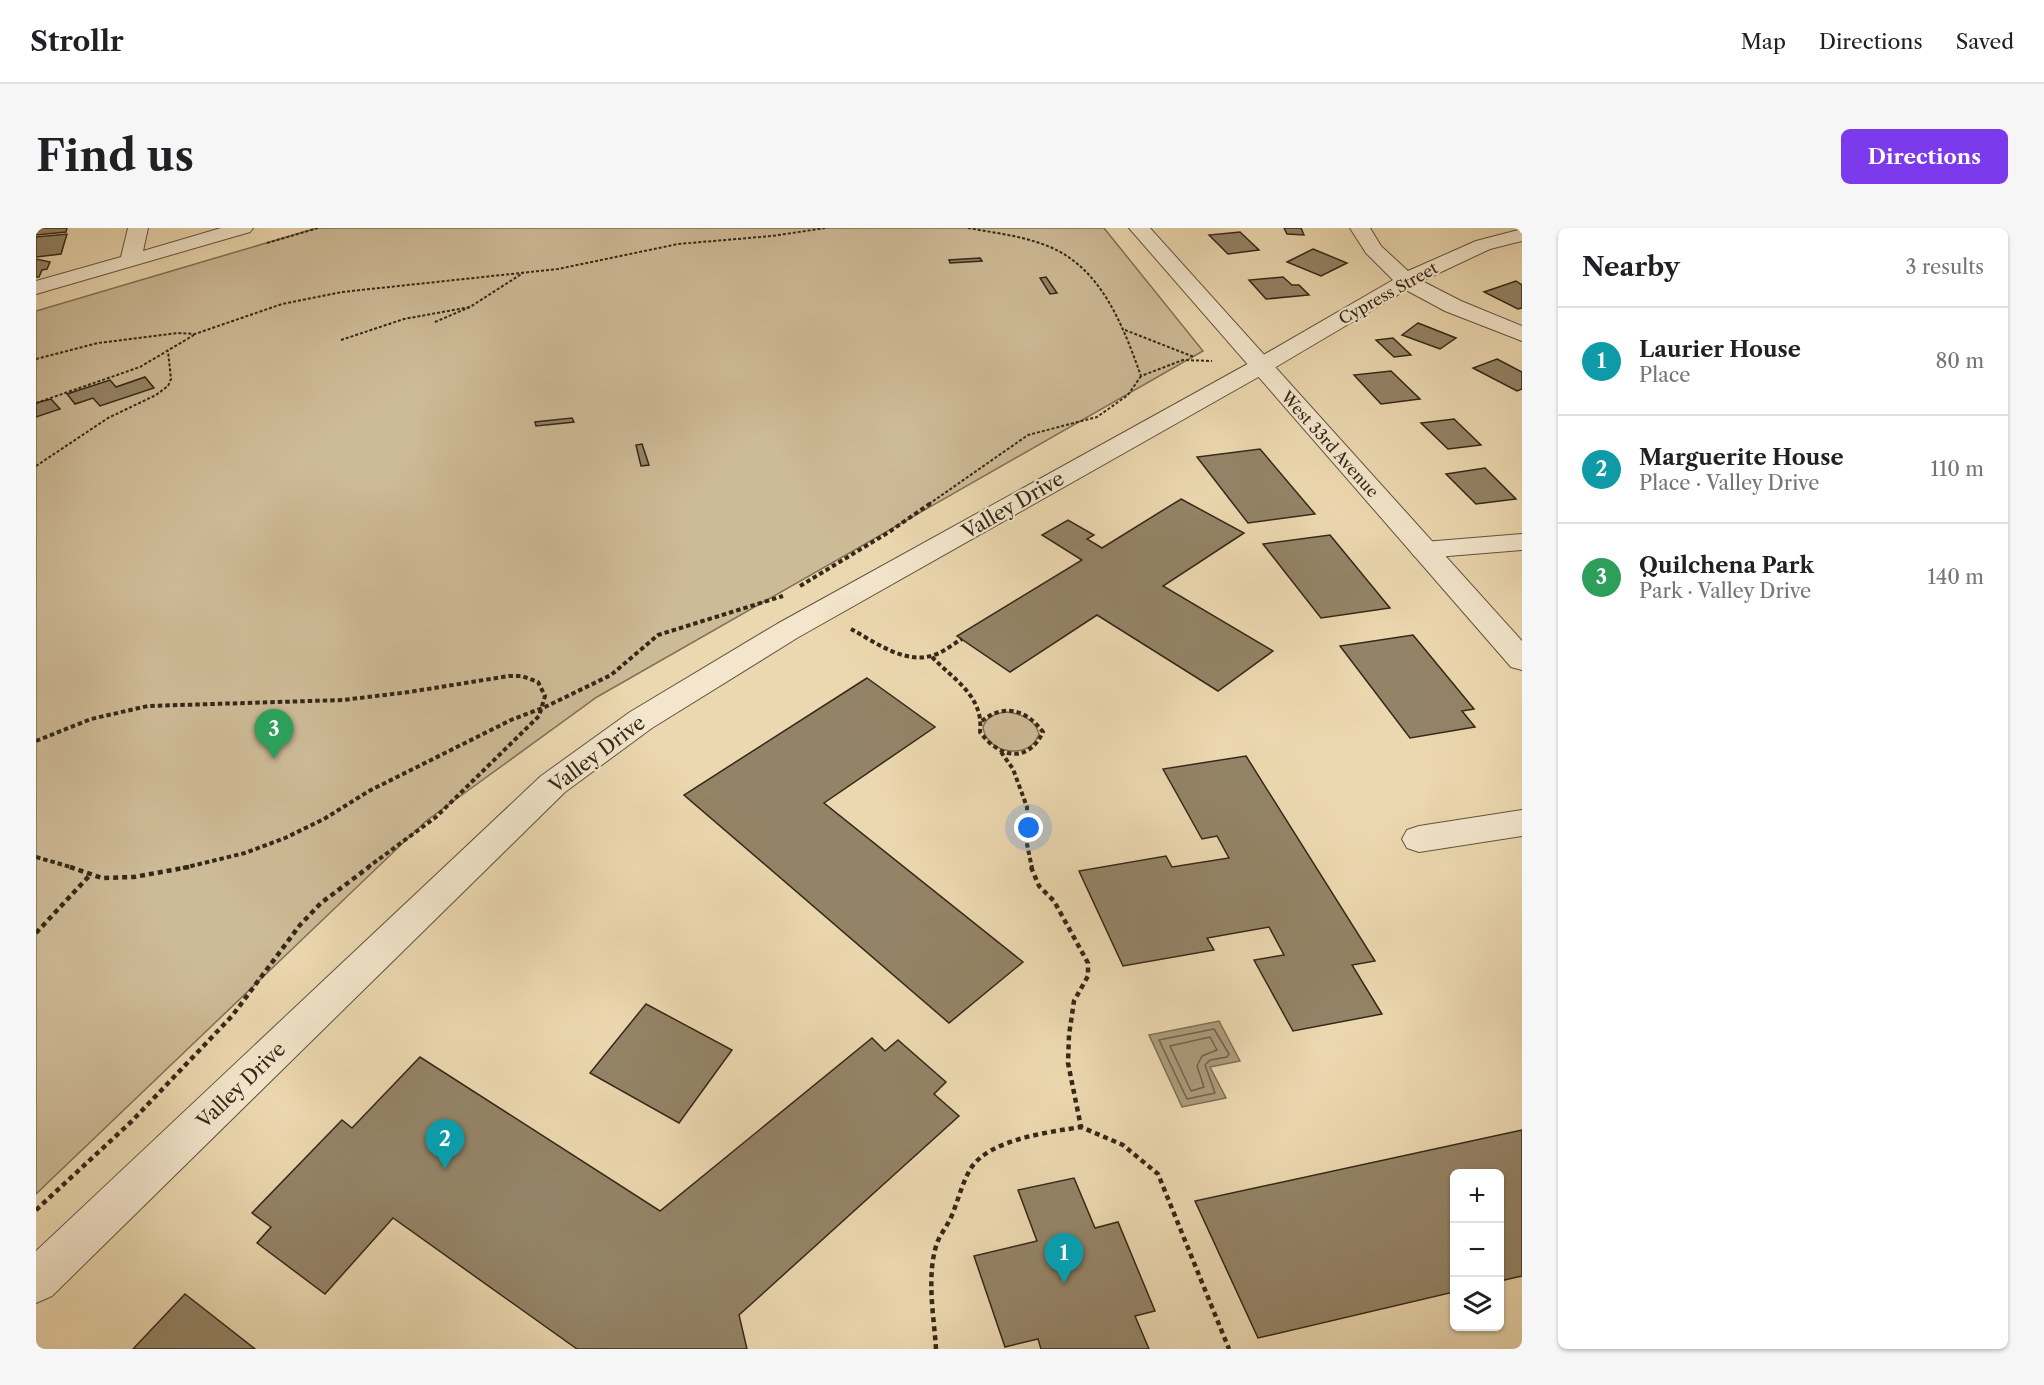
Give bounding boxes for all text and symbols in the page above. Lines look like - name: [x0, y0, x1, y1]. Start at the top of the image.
- text: Strollr: [30, 24, 124, 58]
- text: Map: [1741, 29, 1786, 54]
- text: Directions: [1819, 29, 1923, 54]
- text: Saved: [1956, 29, 2014, 54]
- button: Directions: [1841, 129, 2008, 184]
- text: Find us: [36, 130, 194, 182]
- text: Nearby: [1582, 251, 1680, 283]
- text: 3 results: [1906, 255, 1984, 279]
- street label: Cypress Street: [1335, 257, 1441, 328]
- text: Laurier House: [1639, 336, 1801, 363]
- text: 1: [1597, 349, 1606, 373]
- text: 80 m: [1936, 349, 1984, 373]
- text: Place: [1639, 363, 1690, 387]
- street label: West 33rd Avenue: [1276, 386, 1383, 501]
- text: Marguerite House: [1639, 444, 1844, 471]
- text: 2: [1596, 457, 1607, 481]
- text: 110 m: [1931, 457, 1984, 481]
- street label: Valley Drive: [957, 466, 1068, 544]
- text: Place · Valley Drive: [1639, 471, 1820, 495]
- text: Quilchena Park: [1639, 552, 1814, 579]
- text: 3: [1596, 565, 1607, 589]
- text: 140 m: [1927, 565, 1984, 589]
- text: Park · Valley Drive: [1639, 579, 1811, 603]
- pin: 3: [254, 710, 294, 759]
- street label: Valley Drive: [544, 710, 650, 798]
- your location: [1014, 813, 1043, 842]
- street label: Valley Drive: [191, 1037, 290, 1134]
- pin: 2: [426, 1120, 464, 1169]
- map controls: [1450, 1169, 1504, 1331]
- button: +: [1450, 1169, 1504, 1223]
- button: −: [1450, 1223, 1504, 1277]
- pin: 1: [1044, 1234, 1084, 1283]
- button: layers: [1450, 1277, 1504, 1331]

